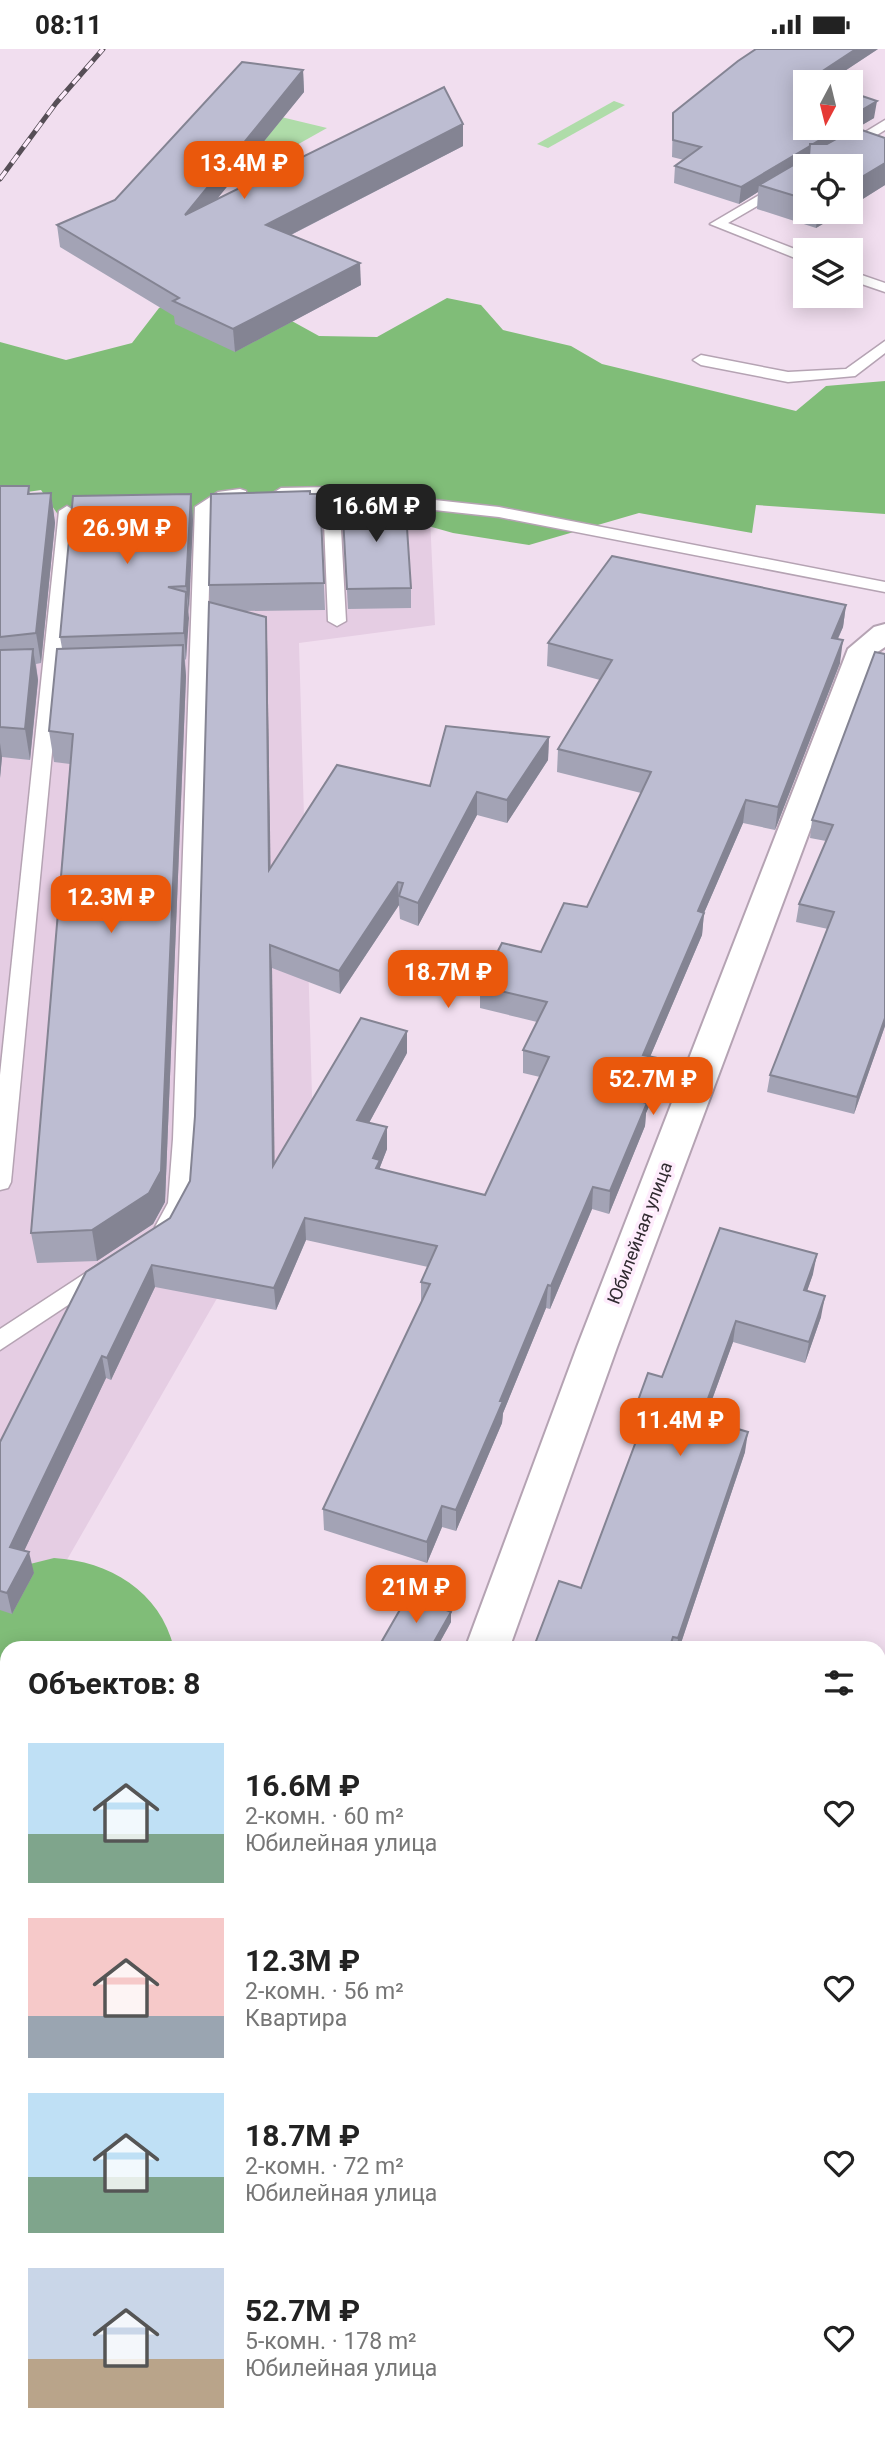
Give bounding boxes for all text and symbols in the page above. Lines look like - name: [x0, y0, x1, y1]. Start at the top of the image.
- text: 08:11: [35, 10, 102, 40]
- north arrow: [793, 70, 863, 140]
- map controls: [793, 70, 863, 308]
- pin: 13.4M ₽: [179, 141, 309, 201]
- text: 13.4M ₽: [200, 150, 288, 177]
- button: locate: [793, 154, 863, 224]
- button: layers: [793, 238, 863, 308]
- pin: 16.6M ₽: [311, 484, 441, 544]
- text: 16.6M ₽: [332, 493, 420, 520]
- pin: 26.9M ₽: [62, 507, 192, 566]
- text: 26.9M ₽: [83, 515, 171, 542]
- pin: 12.3M ₽: [46, 875, 176, 935]
- text: 12.3M ₽: [67, 884, 155, 911]
- pin: 18.7M ₽: [383, 951, 513, 1010]
- text: 18.7M ₽: [404, 959, 492, 986]
- pin: 52.7M ₽: [588, 1058, 718, 1117]
- text: 52.7M ₽: [609, 1066, 697, 1093]
- street label: Юбилейная улица: [603, 1159, 676, 1307]
- pin: 11.4M ₽: [615, 1399, 745, 1458]
- text: 11.4M ₽: [636, 1407, 724, 1434]
- pin: 21M ₽: [367, 1565, 465, 1625]
- text: 21M ₽: [382, 1574, 450, 1601]
- icon: filters: [820, 1664, 858, 1702]
- text: Объектов: 8: [28, 1666, 200, 1701]
- text: 16.6M ₽: [245, 1768, 360, 1803]
- icon: home: [84, 1771, 168, 1855]
- icon: heart: [820, 1794, 858, 1832]
- text: 2-комн. · 60 m²: [245, 1803, 404, 1830]
- text: Юбилейная улица: [245, 1830, 437, 1857]
- text: 12.3M ₽: [245, 1943, 360, 1978]
- icon: home: [84, 1946, 168, 2030]
- icon: heart: [820, 1969, 858, 2007]
- text: 2-комн. · 56 m²: [245, 1978, 404, 2005]
- text: Квартира: [245, 2005, 347, 2032]
- text: 18.7M ₽: [245, 2118, 360, 2153]
- icon: home: [84, 2121, 168, 2205]
- icon: heart: [820, 2144, 858, 2182]
- text: 2-комн. · 72 m²: [245, 2153, 404, 2180]
- text: Юбилейная улица: [245, 2180, 437, 2207]
- text: 52.7M ₽: [245, 2293, 360, 2328]
- icon: home: [84, 2296, 168, 2380]
- icon: heart: [820, 2319, 858, 2357]
- text: 5-комн. · 178 m²: [245, 2328, 417, 2355]
- text: Юбилейная улица: [245, 2355, 437, 2382]

